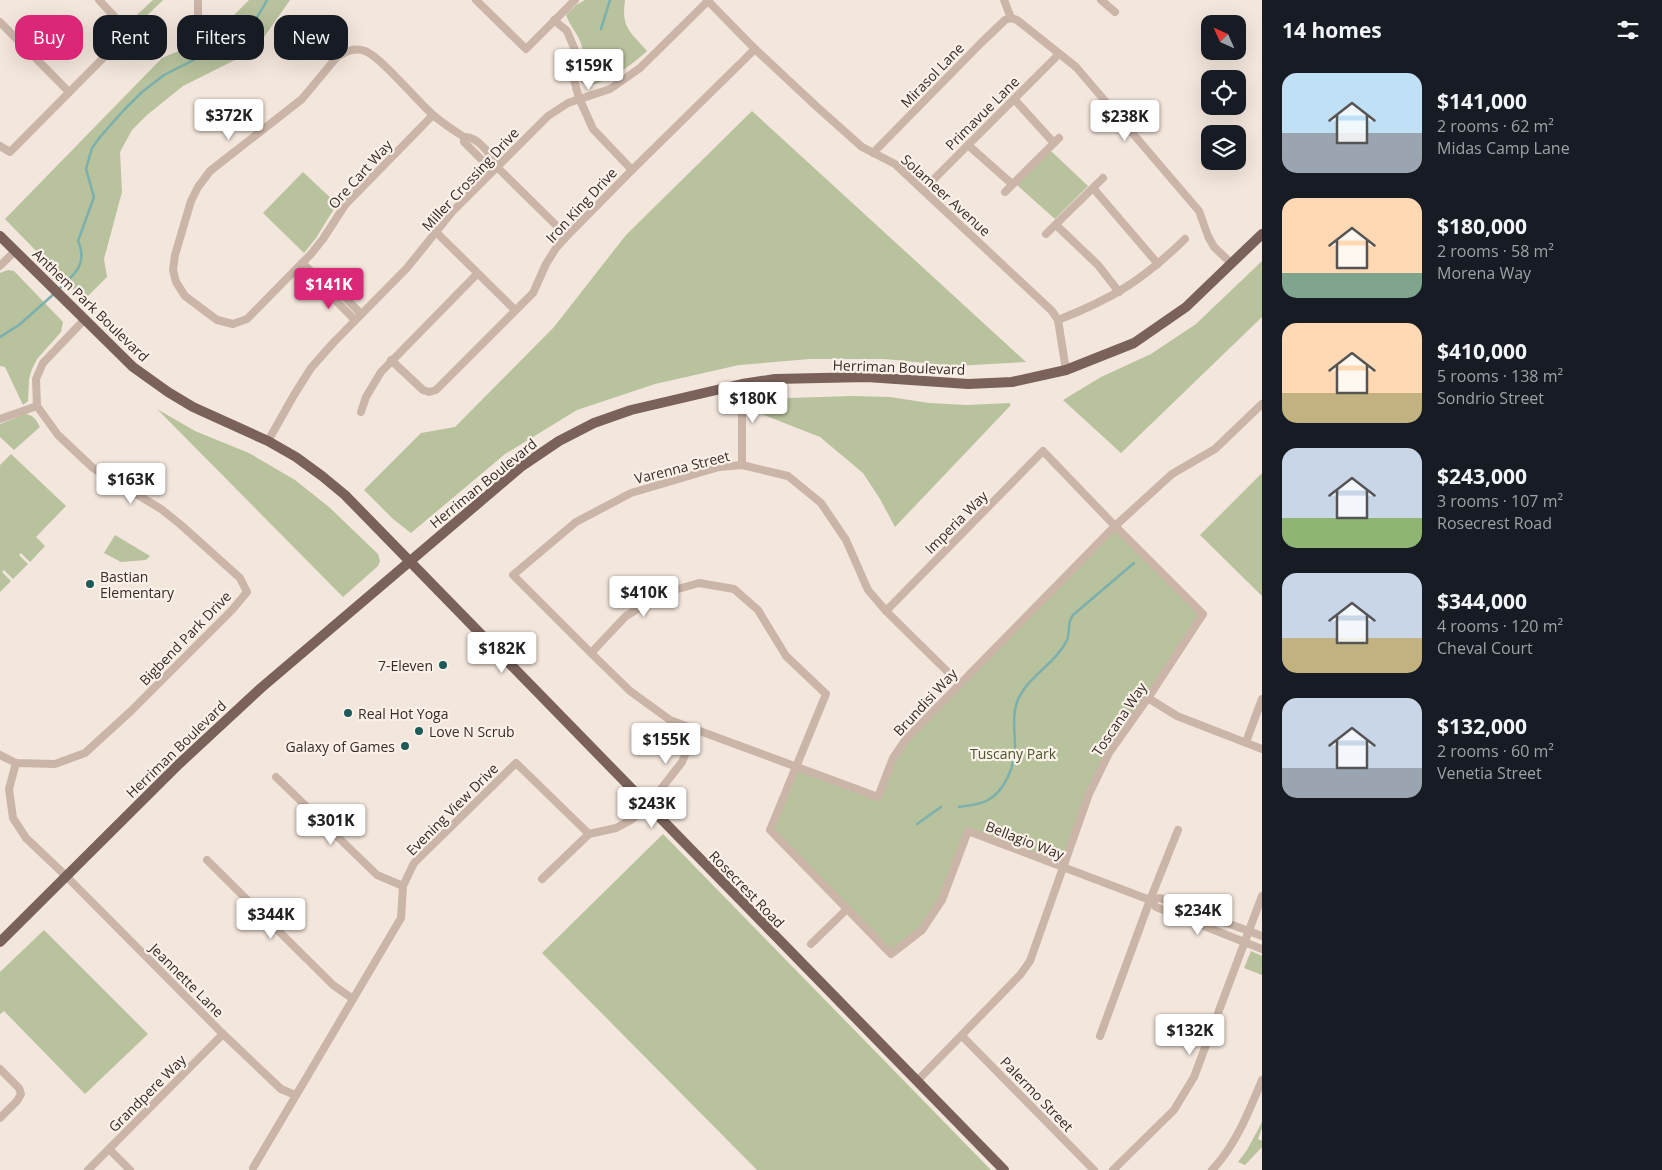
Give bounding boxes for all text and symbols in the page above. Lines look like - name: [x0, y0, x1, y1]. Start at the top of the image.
- chip: Buy: [15, 15, 83, 60]
- chip: Rent: [93, 15, 167, 60]
- chip: Filters: [177, 15, 264, 60]
- chip: New: [274, 15, 348, 60]
- north arrow: [1201, 15, 1246, 60]
- map controls: [1201, 15, 1246, 170]
- text: 14 homes: [1282, 16, 1382, 44]
- icon: filters: [1614, 16, 1642, 44]
- street label: Mirasol Lane: [896, 38, 968, 112]
- pin: $159K: [554, 48, 624, 91]
- text: $159K: [565, 54, 613, 76]
- button: locate: [1201, 70, 1246, 115]
- street label: Primavue Lane: [941, 72, 1023, 154]
- text: $141,000: [1437, 87, 1527, 115]
- icon: home: [1322, 93, 1382, 153]
- pin: $372K: [194, 98, 264, 141]
- pin: $238K: [1090, 100, 1160, 142]
- text: $372K: [205, 104, 253, 126]
- text: $238K: [1101, 105, 1149, 127]
- text: 2 rooms · 62 m²: [1437, 115, 1554, 137]
- street label: Miller Crossing Drive: [417, 123, 523, 235]
- button: layers: [1201, 125, 1246, 170]
- street label: Ore Cart Way: [324, 135, 397, 213]
- text: Midas Camp Lane: [1437, 137, 1570, 159]
- street label: Solameer Avenue: [897, 150, 995, 240]
- street label: Iron King Drive: [541, 163, 621, 247]
- text: $180,000: [1437, 212, 1527, 240]
- icon: home: [1322, 218, 1382, 278]
- text: 2 rooms · 58 m²: [1437, 240, 1554, 262]
- street label: Anthem Park Boulevard: [29, 244, 153, 366]
- text: Morena Way: [1437, 262, 1531, 284]
- pin: $141K: [294, 268, 364, 310]
- text: $141K: [305, 273, 353, 295]
- text: $410,000: [1437, 337, 1527, 365]
- icon: home: [1322, 343, 1382, 403]
- street label: Herriman Boulevard: [832, 355, 966, 379]
- text: 5 rooms · 138 m²: [1437, 365, 1563, 387]
- pin: $180K: [718, 382, 788, 424]
- text: $180K: [729, 387, 777, 409]
- text: Sondrio Street: [1437, 387, 1544, 409]
- street label: Herriman Boulevard: [425, 434, 541, 532]
- street label: Varenna Street: [632, 446, 732, 488]
- pin: $163K: [96, 462, 166, 505]
- text: $243,000: [1437, 462, 1527, 490]
- text: $163K: [107, 468, 155, 490]
- icon: home: [1322, 468, 1382, 528]
- street label: Imperia Way: [920, 486, 992, 558]
- text: 3 rooms · 107 m²: [1437, 490, 1563, 512]
- text: Rosecrest Road: [1437, 512, 1552, 534]
- place label: Bastian Elementary: [100, 567, 175, 602]
- pin: $410K: [609, 576, 679, 618]
- marker: Bastian Elementary: [84, 578, 96, 590]
- text: $410K: [620, 581, 668, 603]
- street label: Bigbend Park Drive: [135, 586, 235, 689]
- text: $344,000: [1437, 587, 1527, 615]
- icon: home: [1322, 593, 1382, 653]
- text: 4 rooms · 120 m²: [1437, 615, 1563, 637]
- pin: $182K: [467, 632, 537, 674]
- text: $182K: [478, 637, 526, 659]
- text: Cheval Court: [1437, 637, 1533, 659]
- place label: 7-Eleven: [378, 656, 433, 675]
- marker: 7-Eleven: [437, 659, 449, 671]
- street label: Brundisi Way: [889, 664, 962, 740]
- street label: Toscana Way: [1087, 678, 1151, 760]
- street label: Herriman Boulevard: [122, 696, 230, 802]
- place label: Real Hot Yoga: [358, 704, 448, 723]
- marker: Real Hot Yoga: [342, 707, 354, 719]
- text: $132,000: [1437, 712, 1527, 740]
- icon: home: [1322, 718, 1382, 778]
- place label: Love N Scrub: [429, 722, 515, 741]
- pin: $155K: [631, 722, 701, 765]
- marker: Love N Scrub: [413, 725, 425, 737]
- text: $155K: [642, 728, 690, 750]
- place label: Galaxy of Games: [286, 737, 395, 756]
- marker: Galaxy of Games: [399, 740, 411, 752]
- text: 2 rooms · 60 m²: [1437, 740, 1554, 762]
- park label: Tuscany Park: [970, 744, 1057, 763]
- street label: Evening View Drive: [402, 759, 502, 859]
- text: Venetia Street: [1437, 762, 1542, 784]
- pin: $243K: [617, 786, 687, 829]
- text: $243K: [628, 792, 676, 814]
- pin: $301K: [296, 804, 366, 846]
- text: $301K: [307, 809, 355, 831]
- street label: Bellagio Way: [983, 816, 1068, 864]
- street label: Rosecrest Road: [705, 846, 789, 932]
- pin: $234K: [1163, 894, 1233, 936]
- pin: $344K: [236, 898, 306, 940]
- text: $234K: [1174, 899, 1222, 921]
- text: $344K: [247, 903, 295, 925]
- street label: Jeannette Lane: [144, 937, 228, 1021]
- pin: $132K: [1155, 1014, 1225, 1056]
- text: $132K: [1166, 1019, 1214, 1041]
- street label: Grandpere Way: [104, 1049, 191, 1136]
- street label: Palermo Street: [996, 1052, 1078, 1136]

